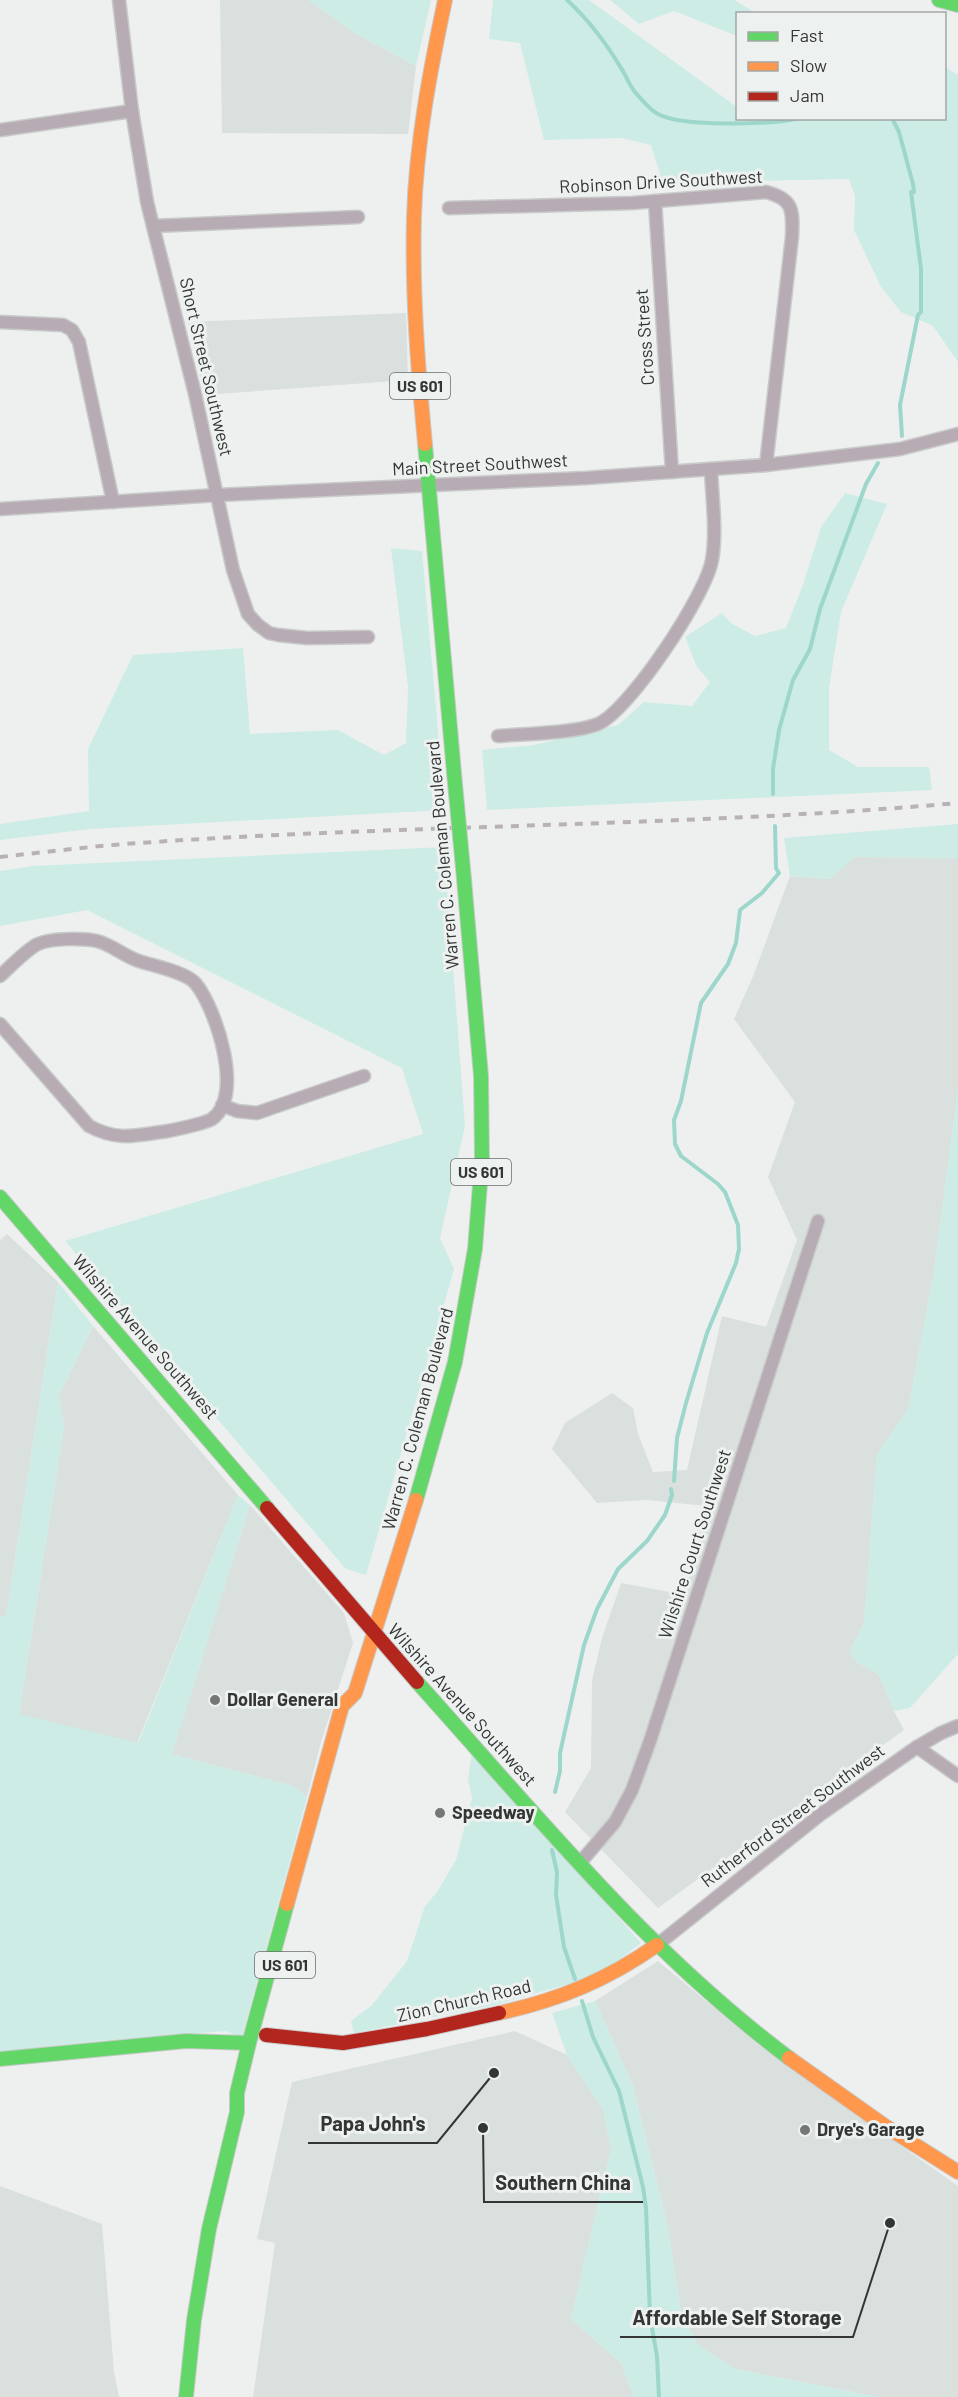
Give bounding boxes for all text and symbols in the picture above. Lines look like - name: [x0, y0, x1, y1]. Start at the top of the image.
- legend: [736, 12, 946, 120]
- text: Fast: [790, 24, 824, 46]
- text: Slow: [790, 54, 827, 76]
- text: Jam: [790, 84, 824, 106]
- street label: Robinson Drive Southwest: [559, 165, 763, 197]
- street label: Short Street Southwest: [176, 275, 238, 458]
- street label: Cross Street: [630, 288, 658, 386]
- road number: US 601: [390, 373, 450, 399]
- street label: Main Street Southwest: [391, 448, 568, 480]
- street label: Warren C. Coleman Boulevard: [421, 740, 463, 970]
- road number: US 601: [451, 1159, 511, 1185]
- street label: Wilshire Avenue Southwest: [68, 1249, 223, 1423]
- street label: Warren C. Coleman Boulevard: [377, 1305, 457, 1532]
- street label: Wilshire Court Southwest: [653, 1446, 735, 1641]
- street label: Wilshire Avenue Southwest: [384, 1618, 542, 1790]
- place label: Dollar General: [227, 1688, 338, 1710]
- marker: Dollar General: [208, 1693, 222, 1707]
- street label: Rutherford Street Southwest: [696, 1739, 889, 1892]
- place label: Speedway: [452, 1801, 535, 1823]
- marker: Speedway: [433, 1806, 447, 1820]
- road number: US 601: [255, 1952, 315, 1978]
- street label: Zion Church Road: [395, 1974, 533, 2026]
- callout: Papa John's: [308, 2105, 437, 2143]
- text: Papa John's: [320, 2111, 426, 2135]
- place label: Drye's Garage: [817, 2118, 925, 2140]
- marker: Drye's Garage: [798, 2123, 812, 2137]
- callout: Southern China: [484, 2164, 643, 2202]
- text: Southern China: [495, 2170, 631, 2194]
- callout: Affordable Self Storage: [620, 2299, 853, 2337]
- text: Affordable Self Storage: [632, 2305, 842, 2329]

